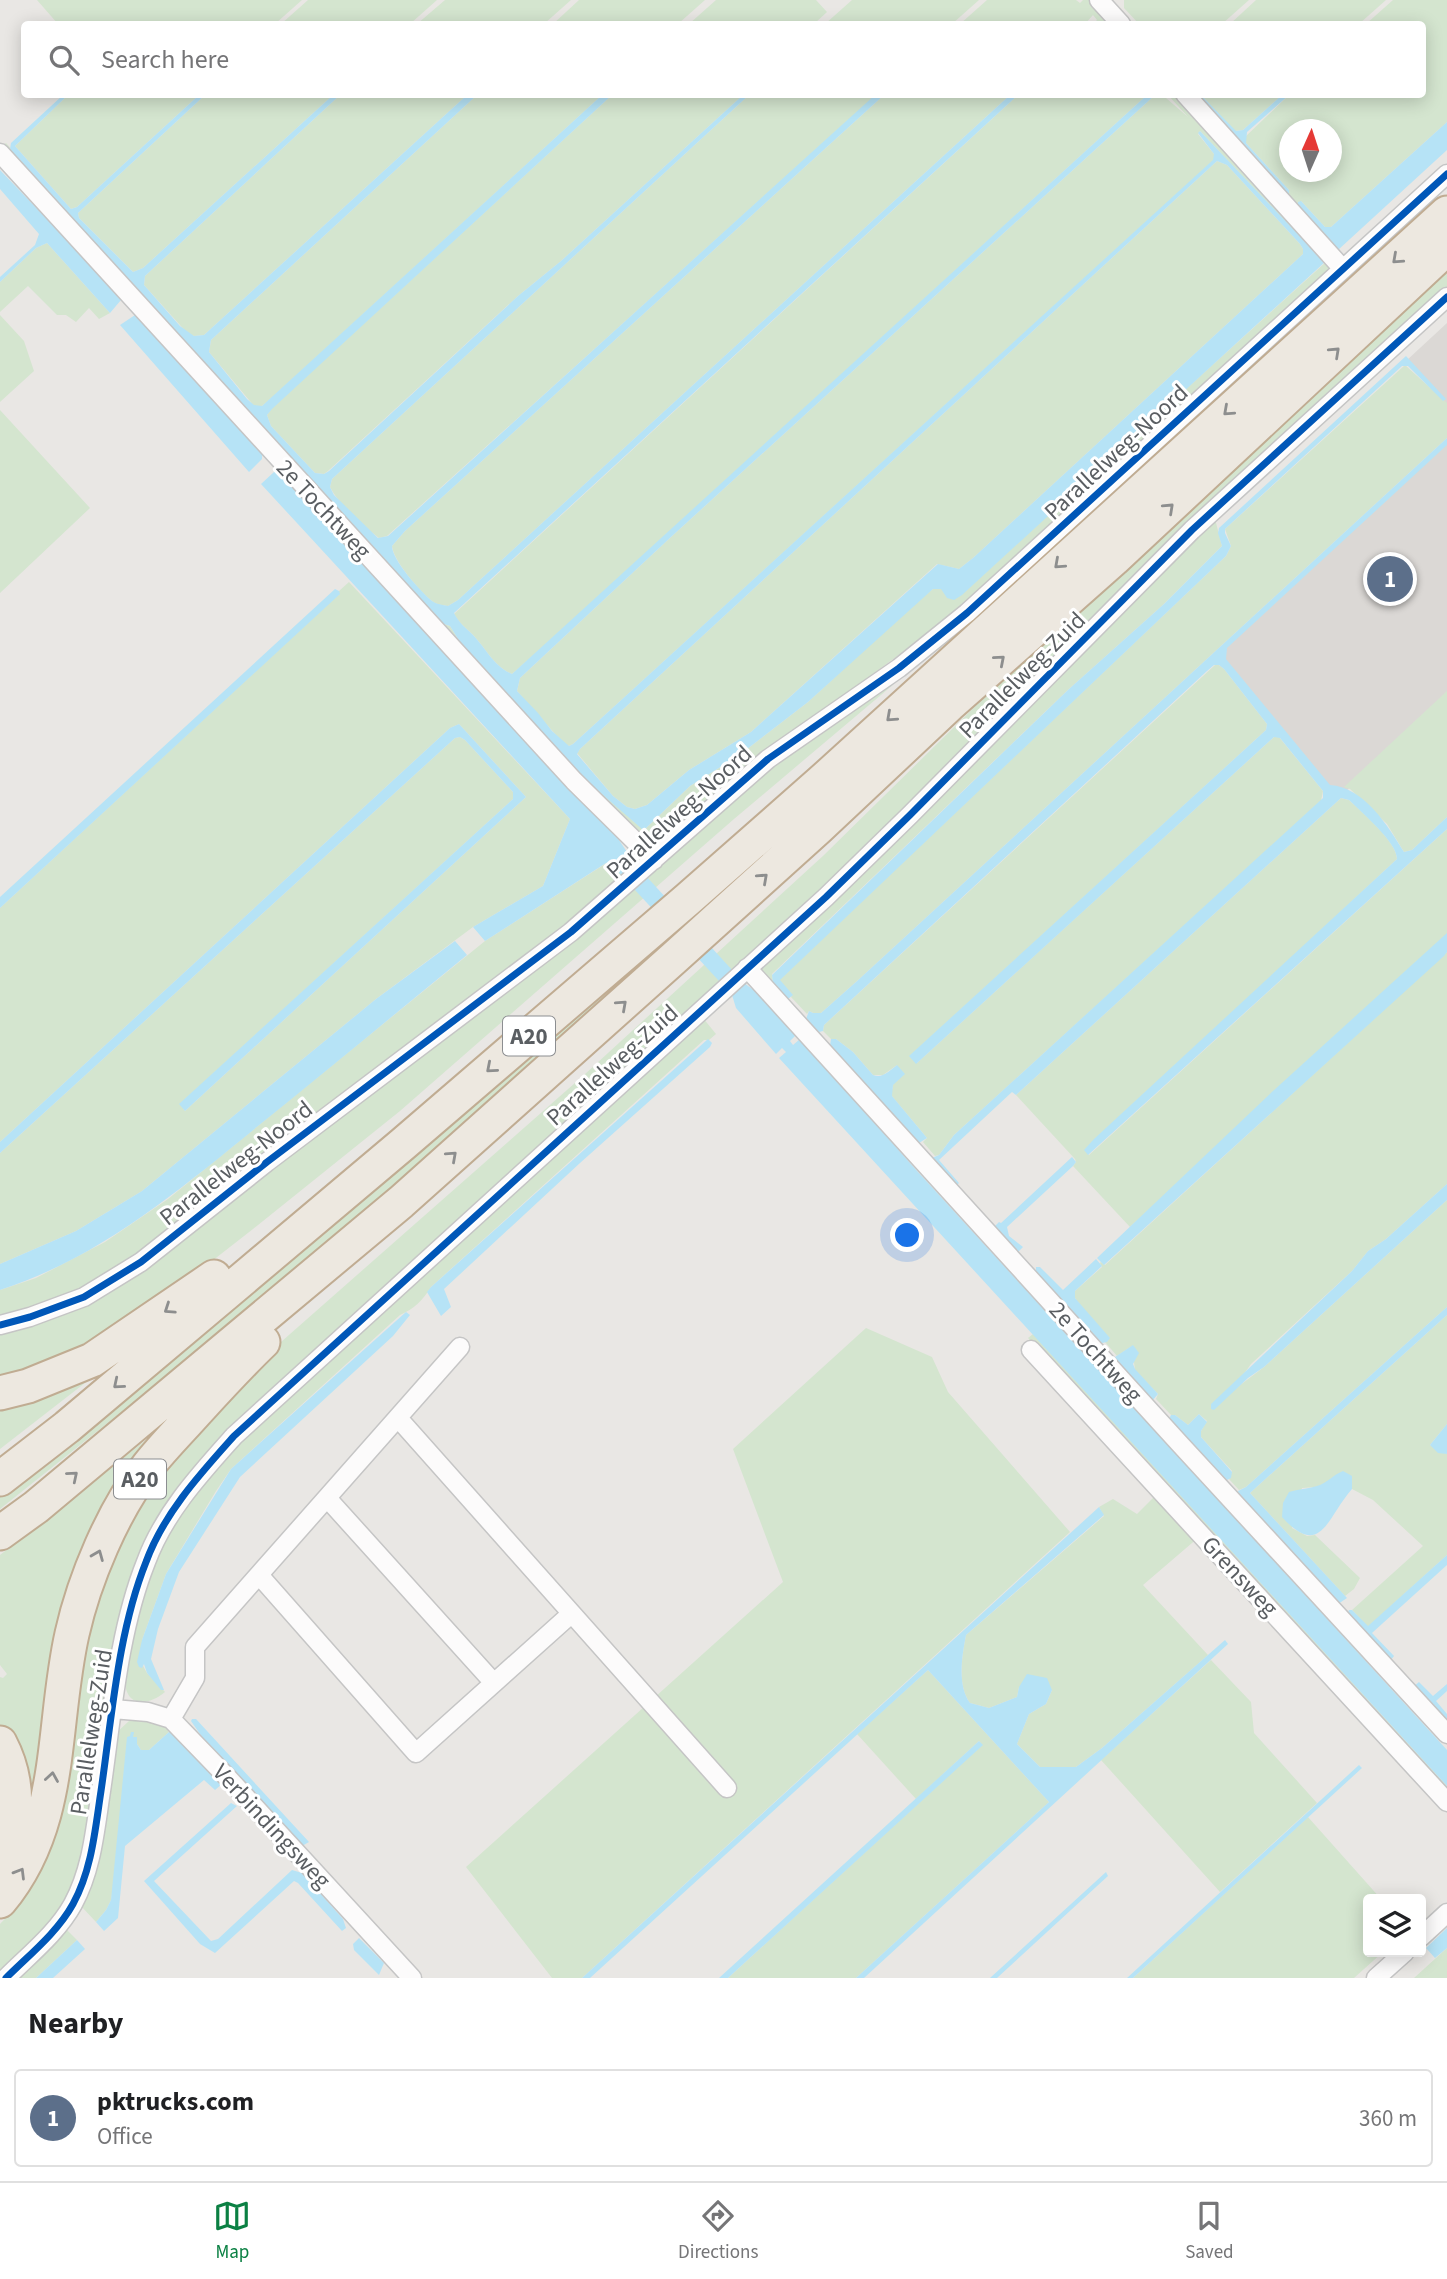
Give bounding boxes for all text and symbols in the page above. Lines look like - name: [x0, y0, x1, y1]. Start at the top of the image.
- search box: [21, 21, 1426, 98]
- icon: search: [45, 41, 83, 79]
- text: Search here: [101, 41, 229, 78]
- north arrow: [1279, 119, 1342, 182]
- one-way arrow: [1392, 250, 1405, 263]
- one-way arrow: [1327, 348, 1340, 361]
- street label: Parallelweg-Noord: [1036, 376, 1196, 529]
- one-way arrow: [1223, 403, 1236, 415]
- street label: 2e Tochtweg: [268, 451, 379, 567]
- one-way arrow: [1161, 503, 1174, 516]
- pin: 1: [1367, 553, 1413, 605]
- one-way arrow: [1054, 556, 1067, 568]
- street label: Parallelweg-Zuid: [951, 604, 1094, 747]
- one-way arrow: [992, 656, 1005, 668]
- one-way arrow: [886, 709, 899, 722]
- street label: Parallelweg-Noord: [598, 737, 760, 888]
- one-way arrow: [755, 873, 768, 886]
- street label: Parallelweg-Zuid: [538, 996, 686, 1134]
- one-way arrow: [614, 1001, 627, 1013]
- road number: A20: [503, 1016, 555, 1056]
- one-way arrow: [487, 1060, 500, 1072]
- street label: Parallelweg-Noord: [152, 1092, 320, 1234]
- one-way arrow: [444, 1152, 457, 1164]
- your location: [890, 1218, 924, 1252]
- street label: 2e Tochtweg: [1040, 1294, 1151, 1411]
- one-way arrow: [164, 1301, 177, 1313]
- one-way arrow: [113, 1375, 126, 1388]
- road number: A20: [114, 1460, 166, 1498]
- one-way arrow: [64, 1472, 77, 1484]
- street label: Grensweg: [1193, 1528, 1286, 1624]
- one-way arrow: [90, 1549, 104, 1561]
- street label: Parallelweg-Zuid: [61, 1647, 122, 1817]
- street label: Verbindingsweg: [204, 1756, 339, 1897]
- one-way arrow: [45, 1771, 60, 1783]
- one-way arrow: [12, 1868, 25, 1881]
- map controls: [1363, 1894, 1426, 1957]
- button: layers: [1363, 1894, 1426, 1957]
- text: Nearby: [28, 2002, 123, 2045]
- text: pktrucks.com: [97, 2083, 254, 2120]
- text: 1: [47, 2102, 59, 2135]
- text: 360 m: [1359, 2102, 1417, 2135]
- text: Office: [97, 2120, 153, 2153]
- tab: Map: [213, 2197, 251, 2266]
- tab: Directions: [678, 2197, 758, 2266]
- tab: Saved: [1185, 2197, 1234, 2266]

